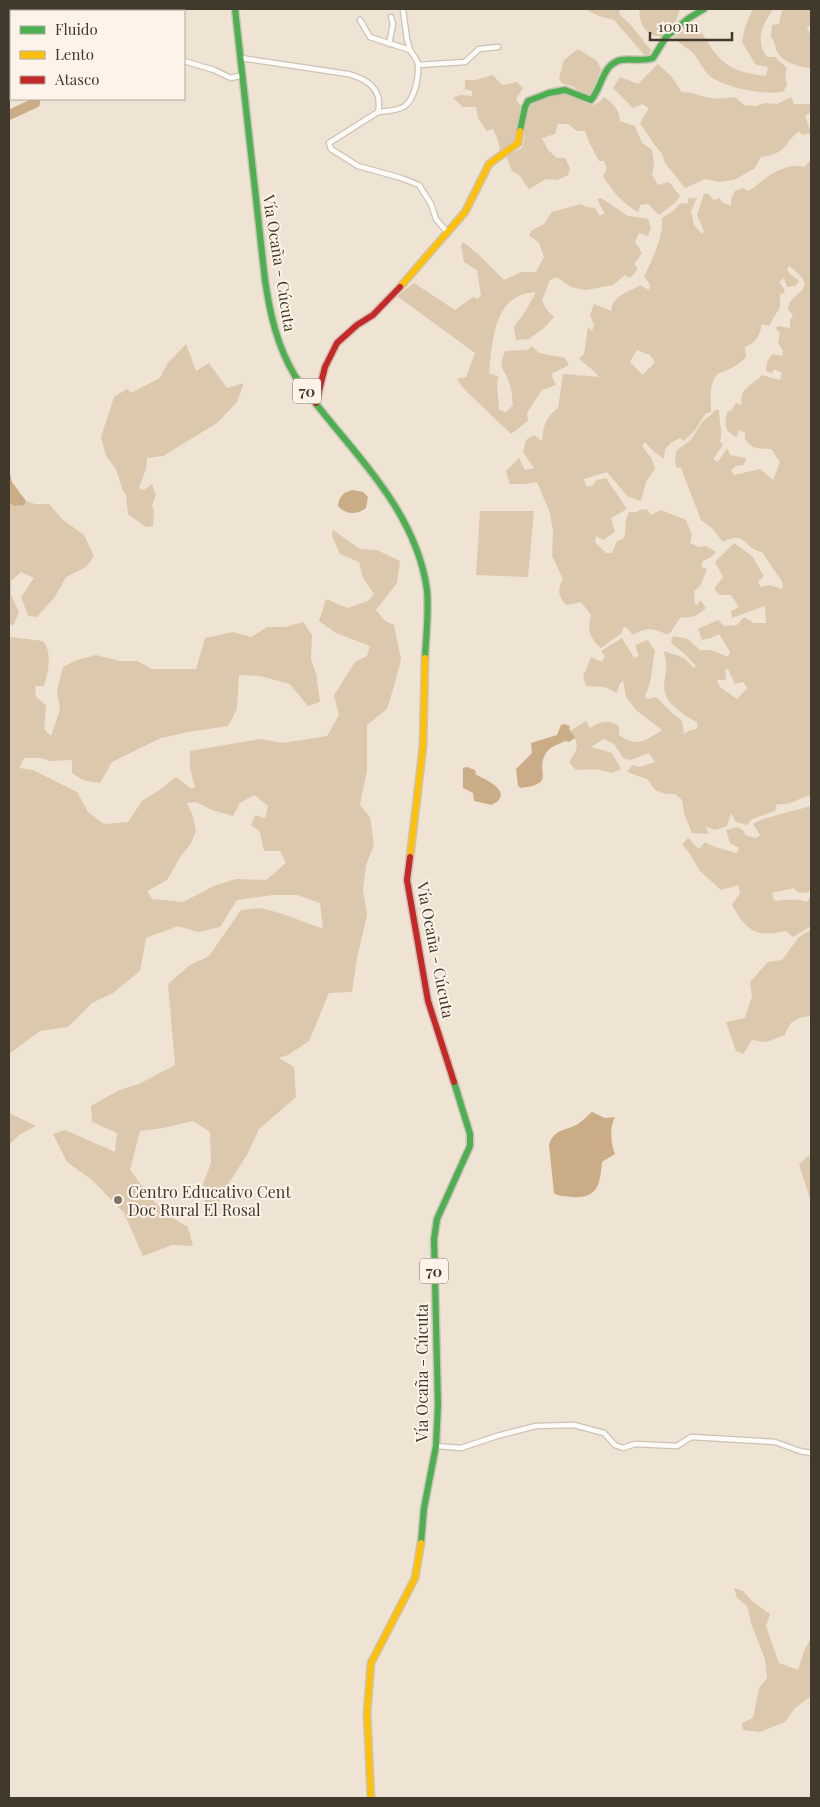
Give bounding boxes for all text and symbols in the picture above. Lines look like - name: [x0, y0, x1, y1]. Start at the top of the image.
- legend: [10, 10, 185, 100]
- scale bar: [650, 10, 732, 42]
- text: 100 m: [658, 16, 699, 36]
- text: Fluido: [55, 19, 98, 39]
- text: Lento: [55, 44, 94, 64]
- text: Atasco: [54, 69, 99, 89]
- street label: Vía Ocaña - Cúcuta: [259, 192, 301, 333]
- road number: 70: [293, 378, 321, 404]
- street label: Vía Ocaña - Cúcuta: [412, 879, 460, 1020]
- place label: Centro Educativo Cent Doc Rural El Rosal: [128, 1181, 291, 1220]
- marker: Centro Educativo Cent Doc Rural El Rosal: [112, 1194, 124, 1206]
- road number: 70: [420, 1258, 448, 1284]
- street label: Vía Ocaña - Cúcuta: [411, 1304, 432, 1443]

